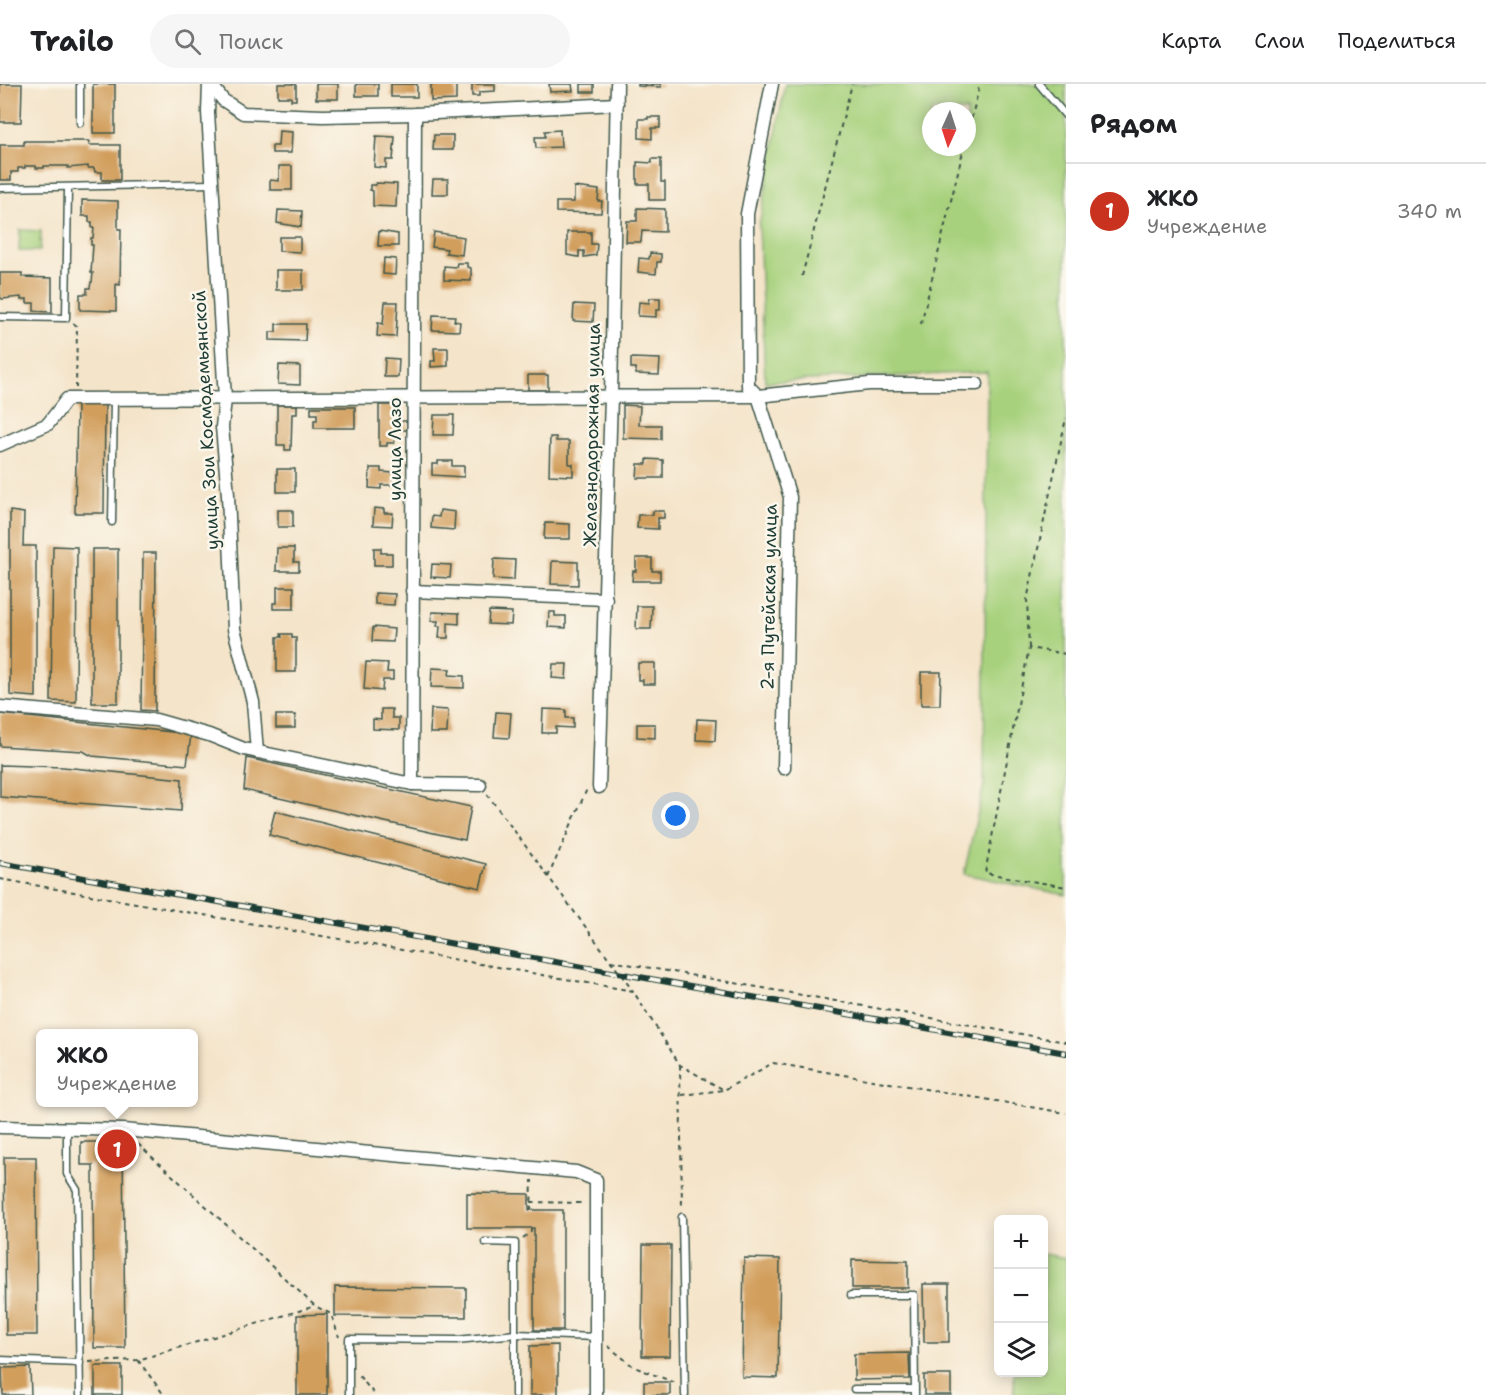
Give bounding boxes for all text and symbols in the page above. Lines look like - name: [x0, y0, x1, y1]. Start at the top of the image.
- search box: [150, 14, 570, 68]
- text: Trailo: [30, 22, 114, 60]
- icon: search: [171, 25, 204, 58]
- text: Поиск: [219, 27, 283, 56]
- text: Карта: [1161, 27, 1221, 55]
- text: Слои: [1254, 27, 1305, 55]
- text: Поделиться: [1338, 27, 1456, 55]
- north arrow: [922, 102, 976, 156]
- text: Рядом: [1090, 106, 1177, 141]
- text: ЖКО: [1147, 184, 1199, 213]
- text: 1: [1105, 198, 1114, 224]
- text: 340 m: [1397, 198, 1462, 224]
- text: Учреждение: [1147, 213, 1267, 239]
- street label: улица Зои Космодемьянской: [187, 289, 225, 550]
- street label: Железнодорожная улица: [578, 323, 606, 547]
- street label: улица Лазо: [383, 397, 407, 501]
- street label: 2-я Путейская улица: [755, 504, 783, 690]
- your location: [661, 801, 690, 830]
- popup: [36, 1029, 198, 1107]
- text: ЖКО: [57, 1041, 108, 1070]
- text: Учреждение: [57, 1070, 177, 1096]
- pin: 1: [98, 1126, 136, 1172]
- map controls: [994, 1215, 1048, 1377]
- button: +: [994, 1215, 1048, 1269]
- button: −: [994, 1269, 1048, 1323]
- button: layers: [994, 1323, 1048, 1377]

